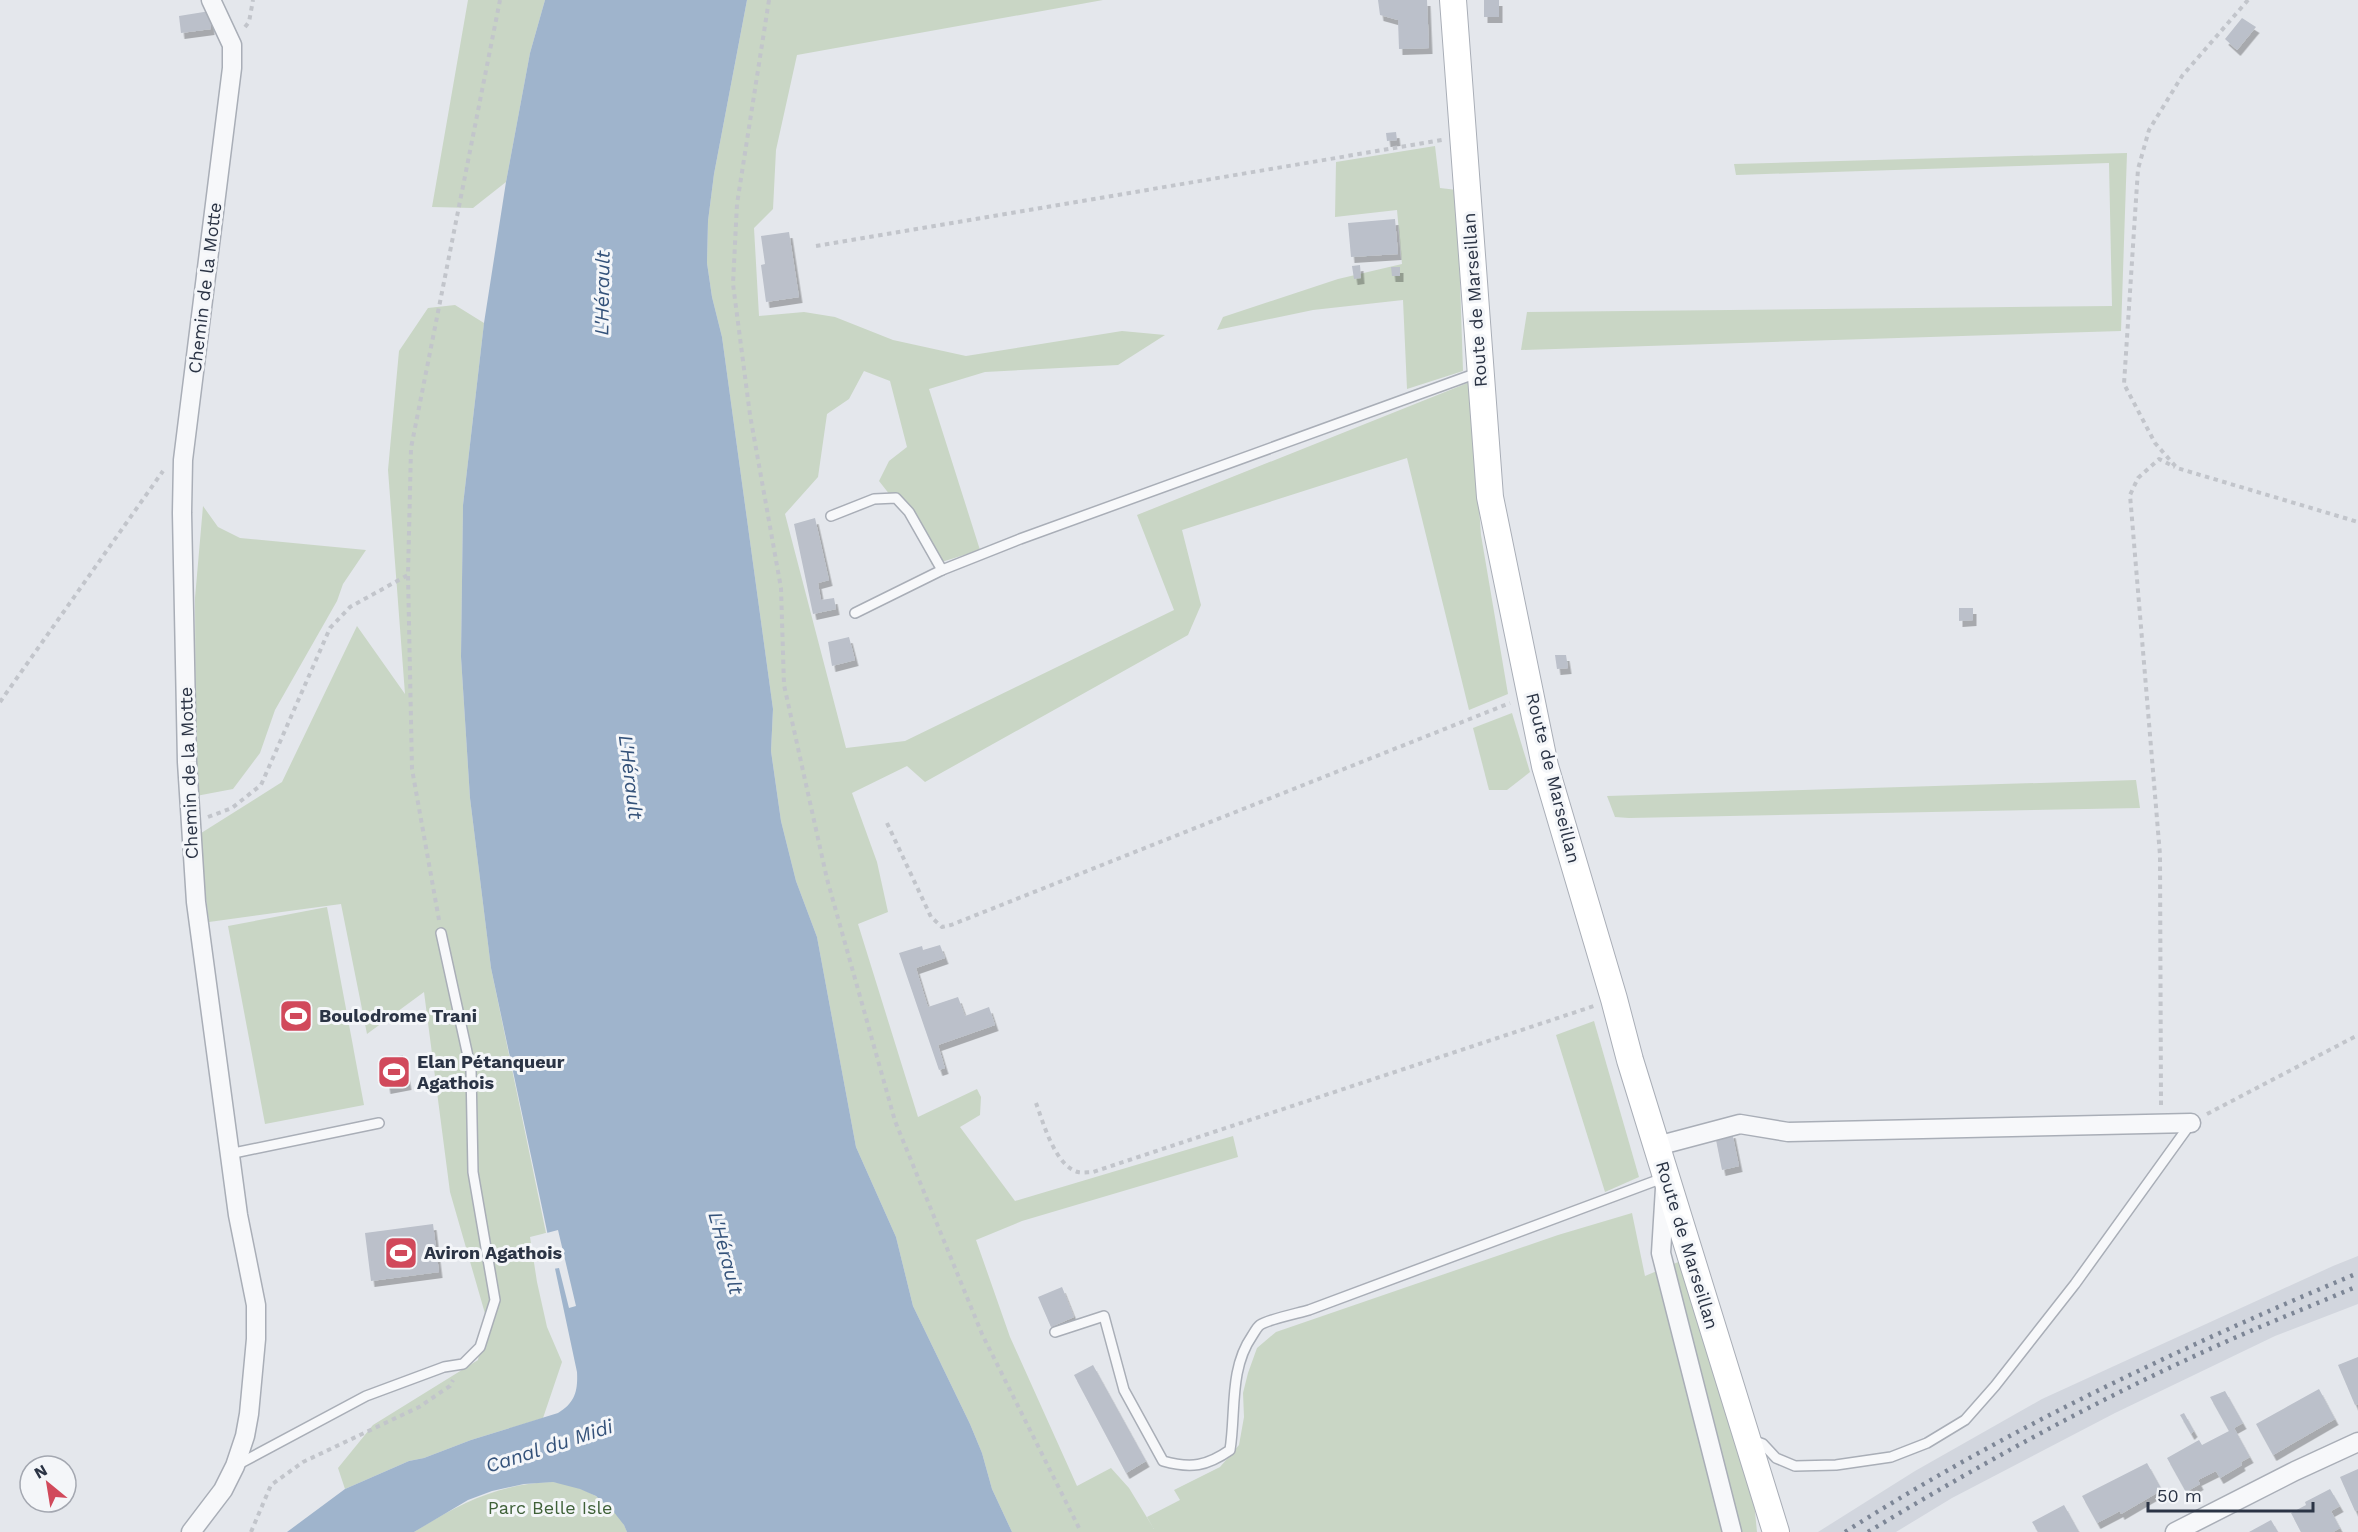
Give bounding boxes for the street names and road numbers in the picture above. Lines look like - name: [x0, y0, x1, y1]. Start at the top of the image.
- street label: Chemin de la Motte: [184, 201, 225, 375]
- street label: Route de Marseillan: [1458, 212, 1491, 388]
- street label: Chemin de la Motte: [175, 686, 202, 860]
- street label: Route de Marseillan: [1522, 690, 1585, 865]
- street label: Route de Marseillan: [1652, 1158, 1723, 1332]

